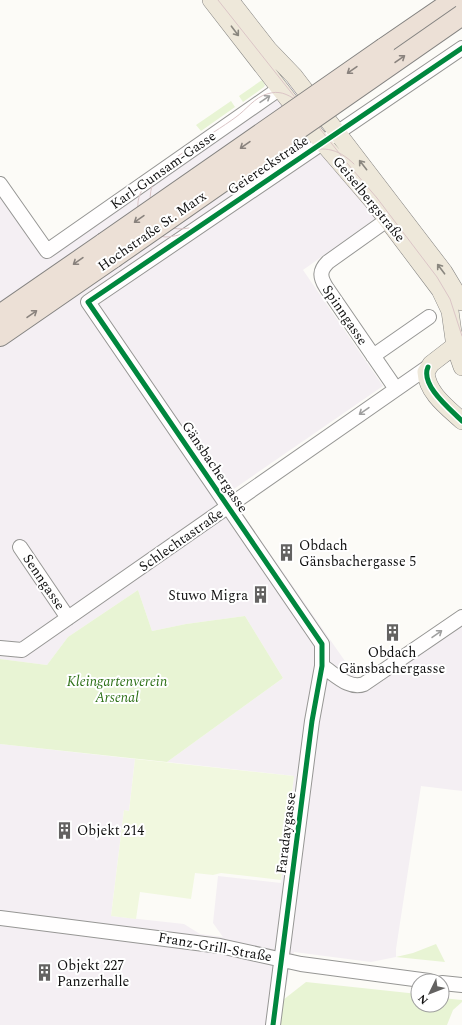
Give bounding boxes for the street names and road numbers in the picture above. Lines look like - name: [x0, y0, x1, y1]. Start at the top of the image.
- street label: Karl-Gunsam-Gasse: [106, 125, 220, 214]
- street label: Geiereckstraße: [223, 130, 313, 200]
- street label: Geiselbergstraße: [328, 151, 410, 247]
- street label: Hochstraße St. Marx: [93, 186, 211, 276]
- street label: Spinngasse: [317, 281, 373, 350]
- street label: Gänsbachergasse: [176, 417, 254, 517]
- street label: Schlechtastraße: [134, 503, 228, 577]
- street label: Senngasse: [17, 550, 71, 614]
- street label: Faradaygasse: [271, 791, 301, 875]
- street label: Franz-Grill-Straße: [156, 927, 274, 967]

